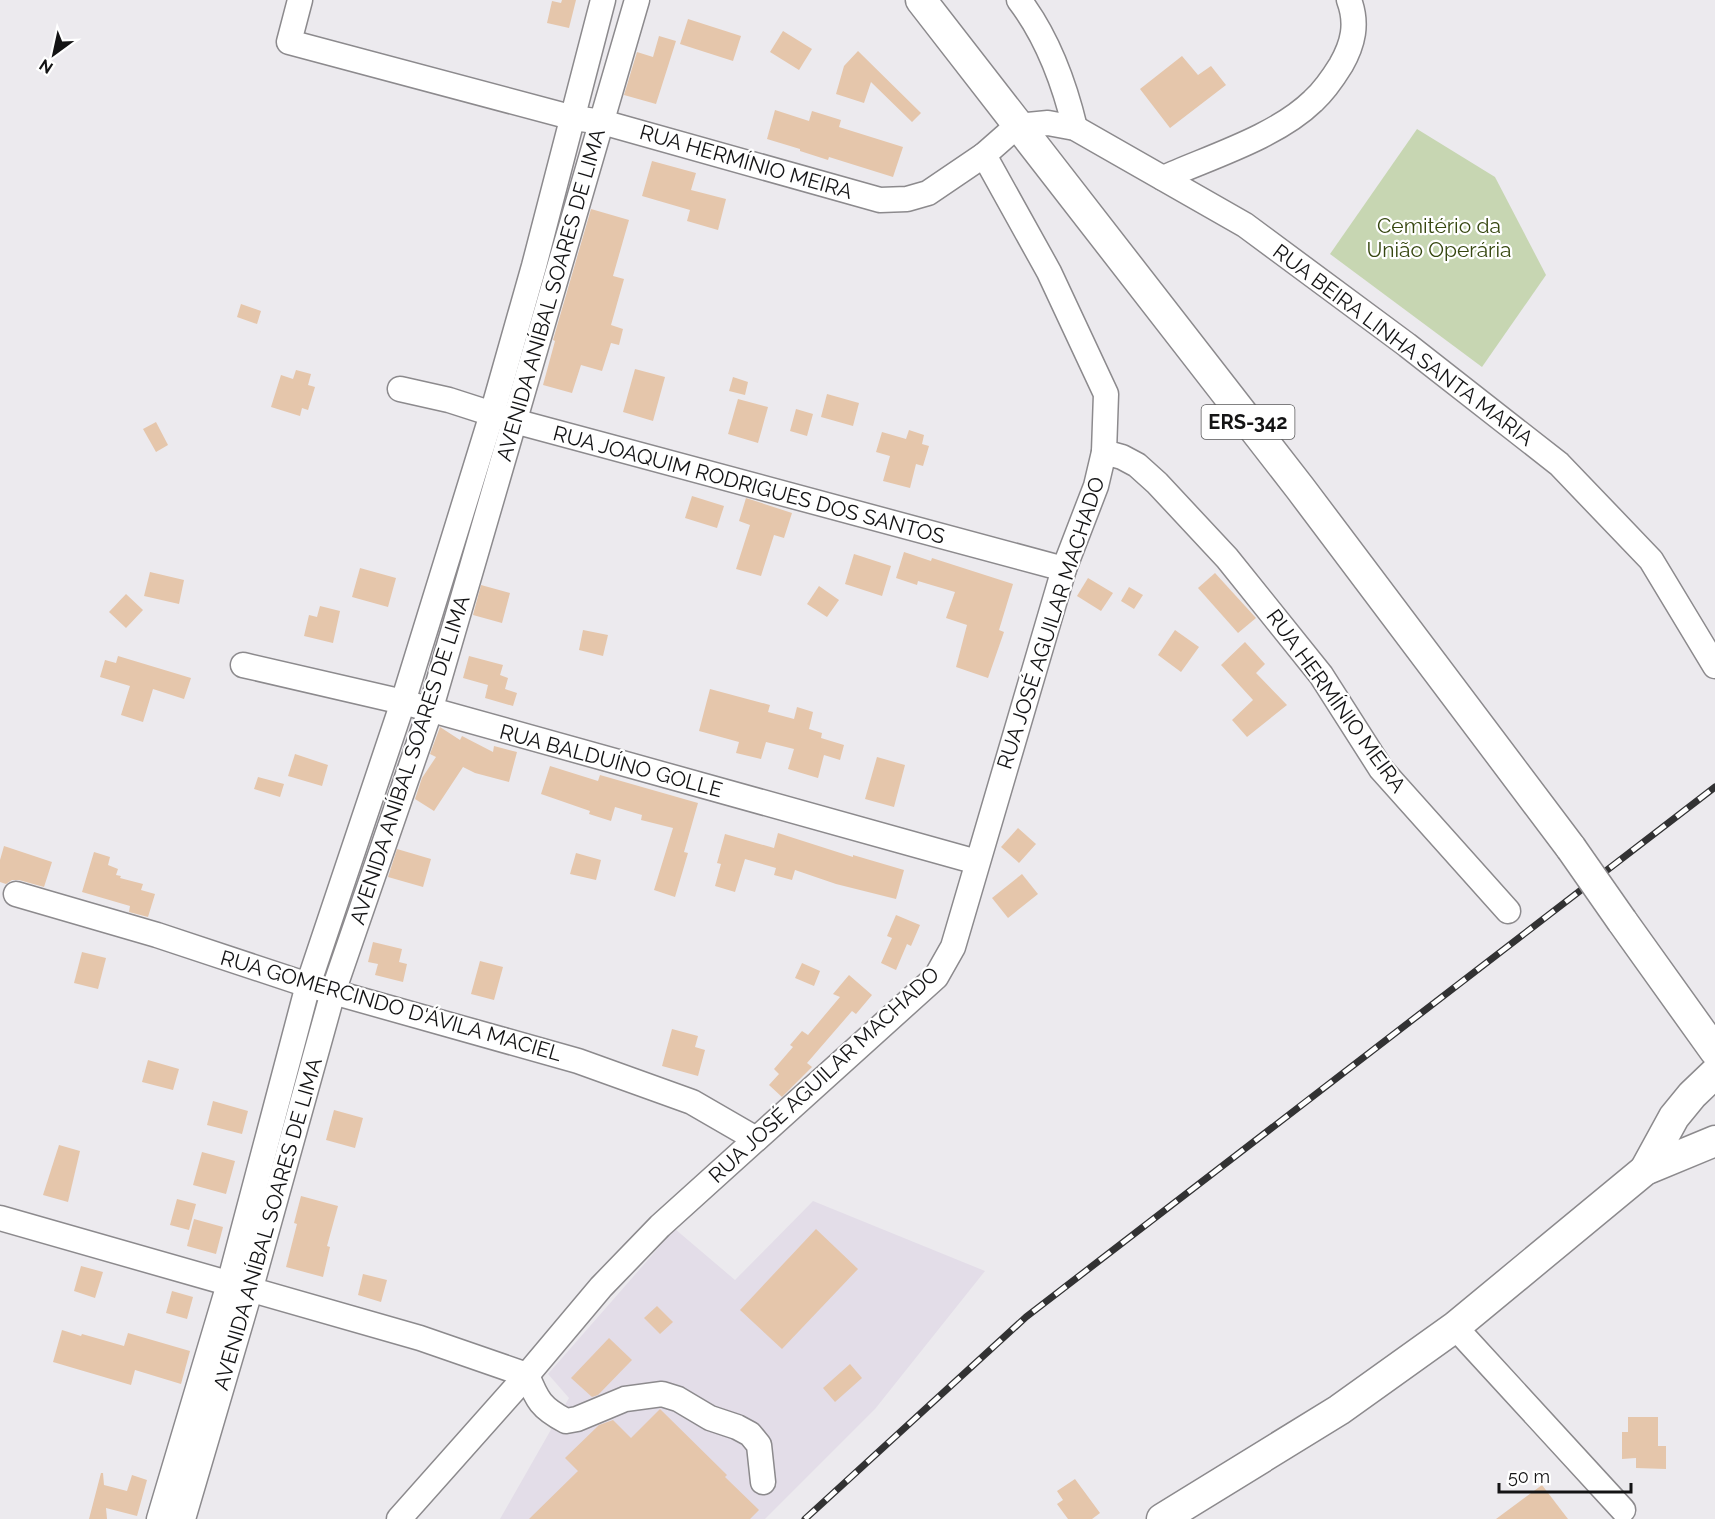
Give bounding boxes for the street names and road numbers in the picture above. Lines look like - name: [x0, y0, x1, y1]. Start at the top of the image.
- street label: RUA HERMÍNIO MEIRA: [637, 119, 855, 204]
- street label: AVENIDA ANÍBAL SOARES DE LIMA: [491, 126, 610, 464]
- street label: RUA BEIRA LINHA SANTA MARIA: [1268, 239, 1538, 451]
- road number: ERS-342: [1202, 405, 1294, 439]
- street label: RUA JOAQUIM RODRIGUES DOS SANTOS: [551, 420, 948, 549]
- street label: RUA JOSÉ AGUILAR MACHADO: [991, 474, 1110, 772]
- street label: AVENIDA ANÍBAL SOARES DE LIMA: [344, 592, 475, 928]
- street label: RUA HERMÍNIO MEIRA: [1262, 604, 1411, 797]
- street label: RUA BALDUÍNO GOLLE: [497, 719, 725, 802]
- street label: RUA GOMERCINDO D'ÁVILA MACIEL: [218, 945, 565, 1066]
- street label: RUA JOSÉ AGUILAR MACHADO: [703, 961, 944, 1188]
- street label: AVENIDA ANÍBAL SOARES DE LIMA: [208, 1055, 327, 1393]

